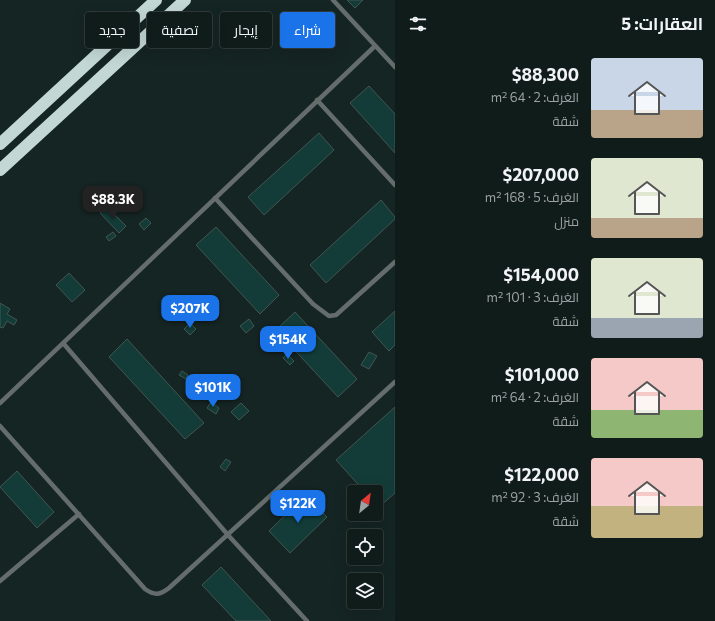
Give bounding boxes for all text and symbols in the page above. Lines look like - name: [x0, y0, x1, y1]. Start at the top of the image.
- chip: جديد: [85, 12, 139, 48]
- chip: تصفية: [147, 12, 212, 48]
- chip: إيجار: [220, 12, 272, 48]
- chip: شراء: [280, 12, 335, 48]
- icon: filters: [407, 13, 429, 35]
- text: العقارات: 5: [621, 13, 703, 34]
- text: $88,300: [512, 64, 579, 85]
- icon: home: [623, 74, 671, 122]
- text: الغرف: 2 · 64 m²: [491, 89, 579, 105]
- text: شقة: [552, 113, 579, 129]
- text: $207,000: [503, 164, 579, 185]
- icon: home: [623, 174, 671, 222]
- pin: $88.3K: [80, 186, 146, 220]
- text: الغرف: 5 · 168 m²: [485, 189, 579, 205]
- text: $88.3K: [91, 191, 135, 207]
- text: منزل: [554, 213, 579, 229]
- text: $154,000: [503, 264, 579, 285]
- icon: home: [623, 274, 671, 322]
- text: الغرف: 3 · 101 m²: [487, 289, 579, 305]
- pin: $207K: [162, 295, 218, 329]
- text: $207K: [170, 300, 210, 316]
- text: شقة: [552, 313, 579, 329]
- pin: $154K: [260, 326, 316, 360]
- text: $154K: [269, 331, 307, 347]
- text: $101,000: [505, 364, 579, 385]
- pin: $101K: [185, 374, 241, 408]
- icon: home: [623, 374, 671, 422]
- text: $101K: [195, 379, 231, 395]
- text: الغرف: 2 · 64 m²: [491, 389, 579, 405]
- text: شقة: [552, 413, 579, 429]
- text: $122,000: [504, 464, 579, 485]
- icon: home: [623, 474, 671, 522]
- north arrow: [347, 485, 383, 521]
- map controls: [347, 485, 383, 609]
- text: الغرف: 3 · 92 m²: [491, 489, 579, 505]
- pin: $122K: [270, 490, 326, 524]
- text: $122K: [279, 495, 317, 511]
- text: شقة: [552, 513, 579, 529]
- button: locate: [347, 529, 383, 565]
- button: layers: [347, 573, 383, 609]

